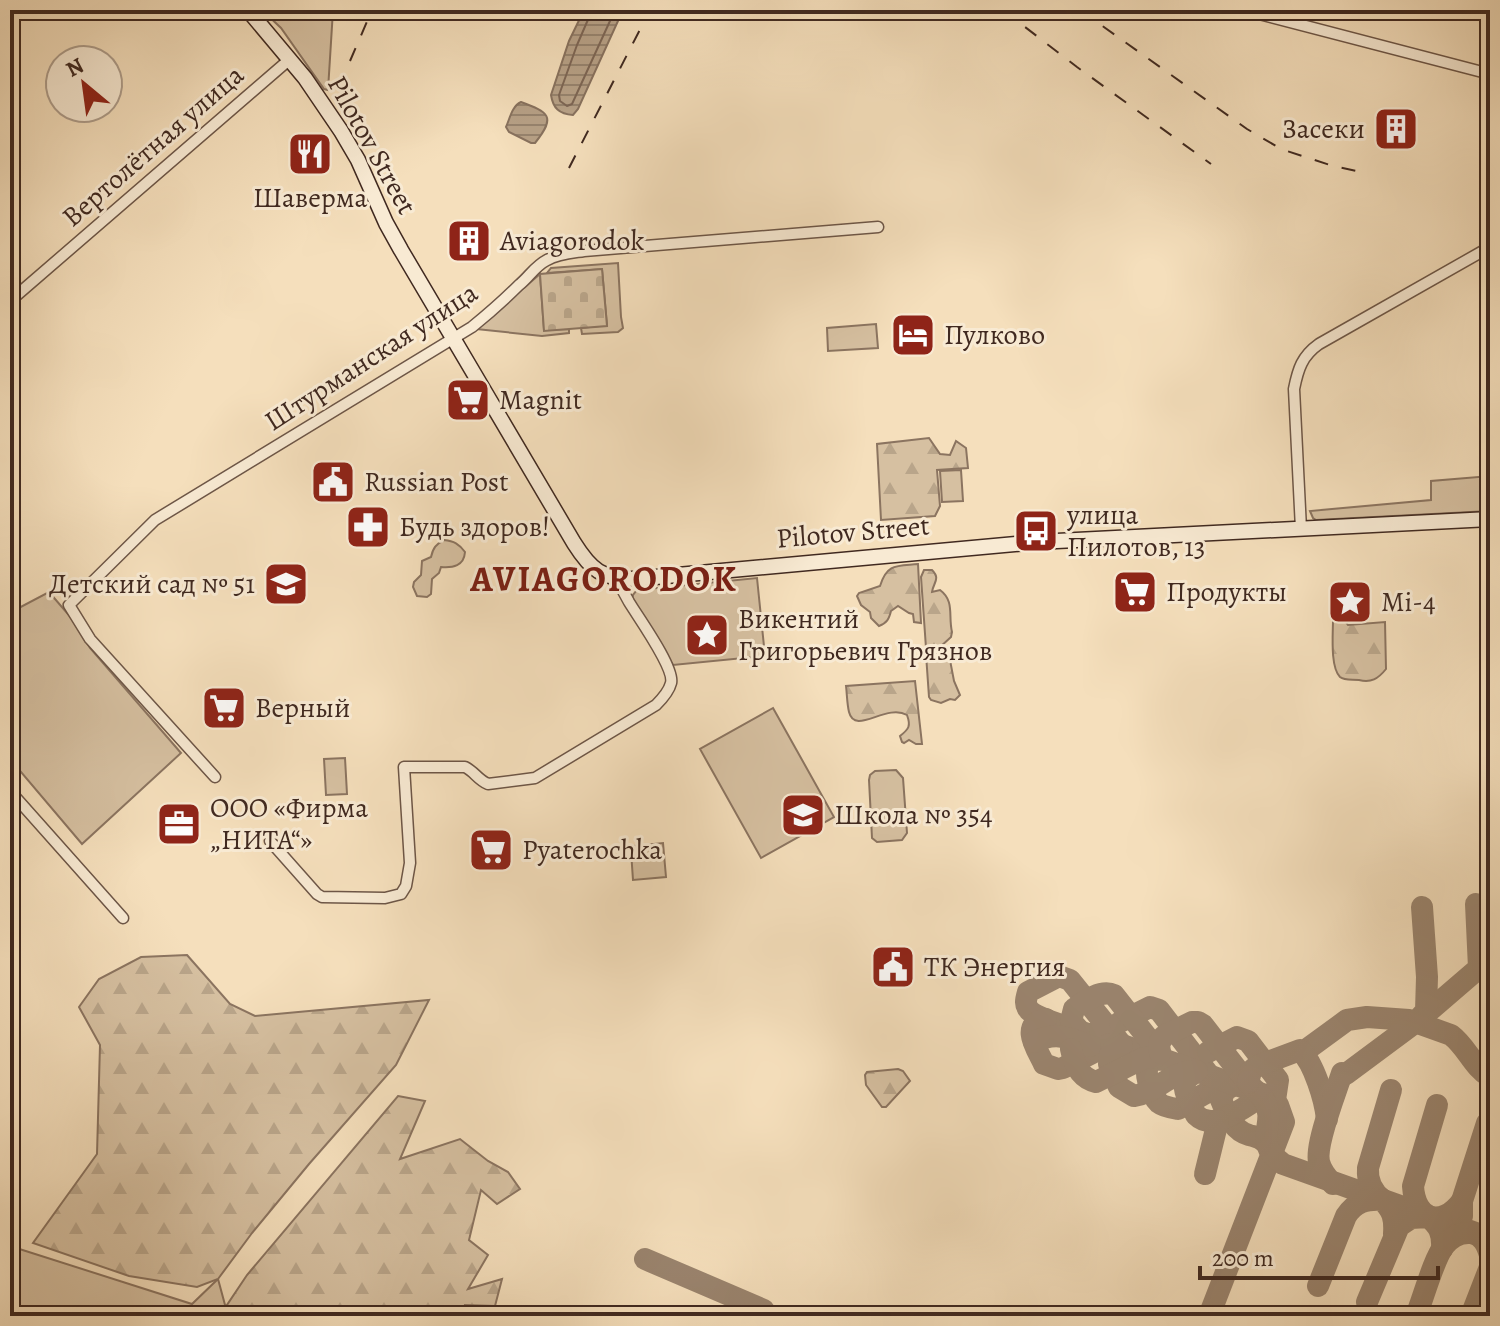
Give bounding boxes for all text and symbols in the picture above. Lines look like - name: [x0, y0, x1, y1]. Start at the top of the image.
- north arrow: [44, 44, 124, 124]
- text: N: [61, 50, 89, 84]
- street label: Вертолётная улица: [54, 56, 252, 236]
- street label: Pilotov Street: [318, 69, 426, 221]
- building icon: Засеки: [1372, 105, 1420, 153]
- place label: Засеки: [1282, 110, 1365, 148]
- restaurant icon: Шаверма: [286, 130, 334, 178]
- place label: Шаверма: [253, 179, 367, 217]
- building icon: Aviagorodok: [445, 217, 493, 265]
- place label: Aviagorodok: [499, 222, 645, 260]
- street label: Штурманская улица: [257, 274, 485, 440]
- hotel icon: Пулково: [889, 311, 937, 359]
- place label: Пулково: [944, 316, 1045, 354]
- supermarket icon: Magnit: [444, 376, 492, 424]
- place label: Magnit: [499, 381, 582, 419]
- public building icon: Russian Post: [309, 458, 357, 506]
- place label: Russian Post: [364, 463, 508, 501]
- place label: улица Пилотов, 13: [1066, 496, 1205, 566]
- pharmacy icon: Будь здоров!: [344, 503, 392, 551]
- street label: Pilotov Street: [775, 506, 931, 558]
- bus stop icon: улица Пилотов, 13: [1012, 507, 1060, 555]
- place label: Будь здоров!: [399, 508, 550, 546]
- district label: AVIAGORODOK: [469, 554, 738, 603]
- school or university icon: Детский сад № 51: [262, 560, 310, 608]
- place label: Детский сад № 51: [49, 565, 255, 603]
- supermarket icon: Продукты: [1111, 568, 1159, 616]
- place label: Продукты: [1166, 573, 1287, 611]
- place icon: Mi-4: [1326, 578, 1374, 626]
- place label: Mi-4: [1381, 583, 1436, 621]
- place label: Викентий Григорьевич Грязнов: [738, 600, 992, 670]
- place icon: Викентий Григорьевич Грязнов: [683, 611, 731, 659]
- supermarket icon: Верный: [200, 684, 248, 732]
- place label: Верный: [255, 689, 350, 727]
- place label: ООО «Фирма „НИТА“»: [210, 789, 368, 859]
- school or university icon: Школа № 354: [779, 791, 827, 839]
- place label: Школа № 354: [834, 796, 993, 834]
- office icon: ООО «Фирма „НИТА“»: [155, 800, 203, 848]
- supermarket icon: Pyaterochka: [467, 826, 515, 874]
- place label: Pyaterochka: [522, 831, 662, 869]
- public building icon: ТК Энергия: [869, 943, 917, 991]
- place label: ТК Энергия: [924, 948, 1065, 986]
- scale bar: [1200, 1230, 1438, 1280]
- text: 200 m: [1212, 1242, 1274, 1274]

